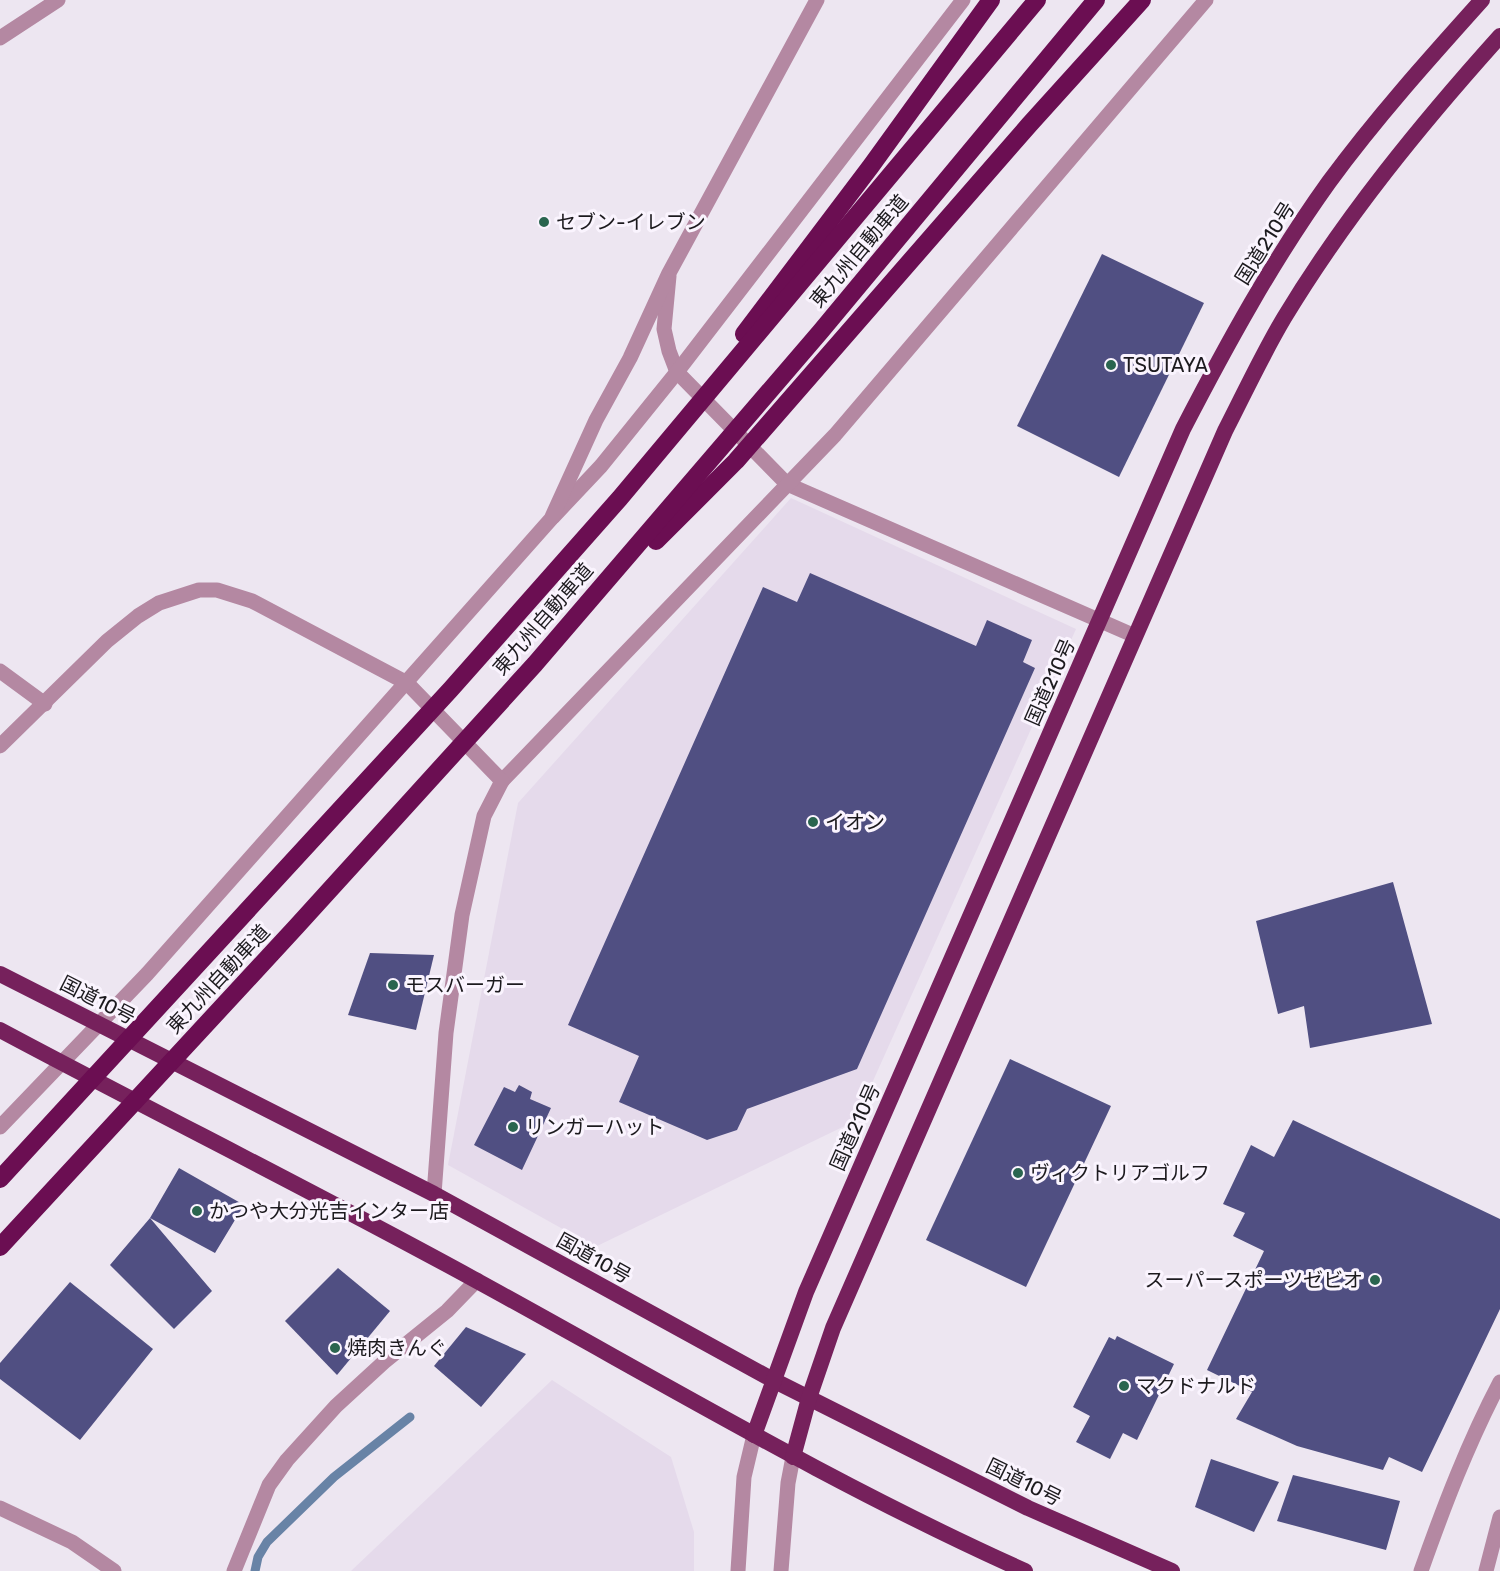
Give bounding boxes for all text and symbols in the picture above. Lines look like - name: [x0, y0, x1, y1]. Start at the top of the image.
- street label: 東九州自動車道: [805, 190, 913, 312]
- street label: 国道210号: [1230, 197, 1300, 289]
- place label: セブン-イレブン: [556, 210, 706, 234]
- marker: セブン-イレブン: [537, 215, 551, 229]
- place label: TSUTAYA: [1123, 353, 1208, 377]
- marker: TSUTAYA: [1104, 358, 1118, 372]
- street label: 東九州自動車道: [488, 558, 598, 680]
- street label: 国道210号: [1020, 635, 1080, 729]
- place label: イオン: [825, 810, 885, 834]
- marker: イオン: [806, 815, 820, 829]
- street label: 東九州自動車道: [161, 920, 275, 1038]
- street label: 国道10号: [56, 971, 140, 1029]
- place label: モスバーガー: [405, 973, 525, 997]
- marker: モスバーガー: [386, 978, 400, 992]
- street label: 国道210号: [825, 1080, 885, 1174]
- place label: リンガーハット: [525, 1115, 665, 1139]
- marker: リンガーハット: [506, 1120, 520, 1134]
- place label: ヴィクトリアゴルフ: [1030, 1161, 1210, 1185]
- marker: ヴィクトリアゴルフ: [1011, 1166, 1025, 1180]
- place label: かつや大分光吉インター店: [209, 1199, 449, 1223]
- marker: かつや大分光吉インター店: [190, 1204, 204, 1218]
- street label: 国道10号: [553, 1228, 635, 1288]
- place label: スーパースポーツゼビオ: [1145, 1268, 1363, 1292]
- marker: スーパースポーツゼビオ: [1368, 1273, 1382, 1287]
- place label: 焼肉きんぐ: [347, 1336, 447, 1360]
- marker: 焼肉きんぐ: [328, 1341, 342, 1355]
- place label: マクドナルド: [1136, 1374, 1256, 1398]
- marker: マクドナルド: [1117, 1379, 1131, 1393]
- street label: 国道10号: [982, 1453, 1066, 1511]

